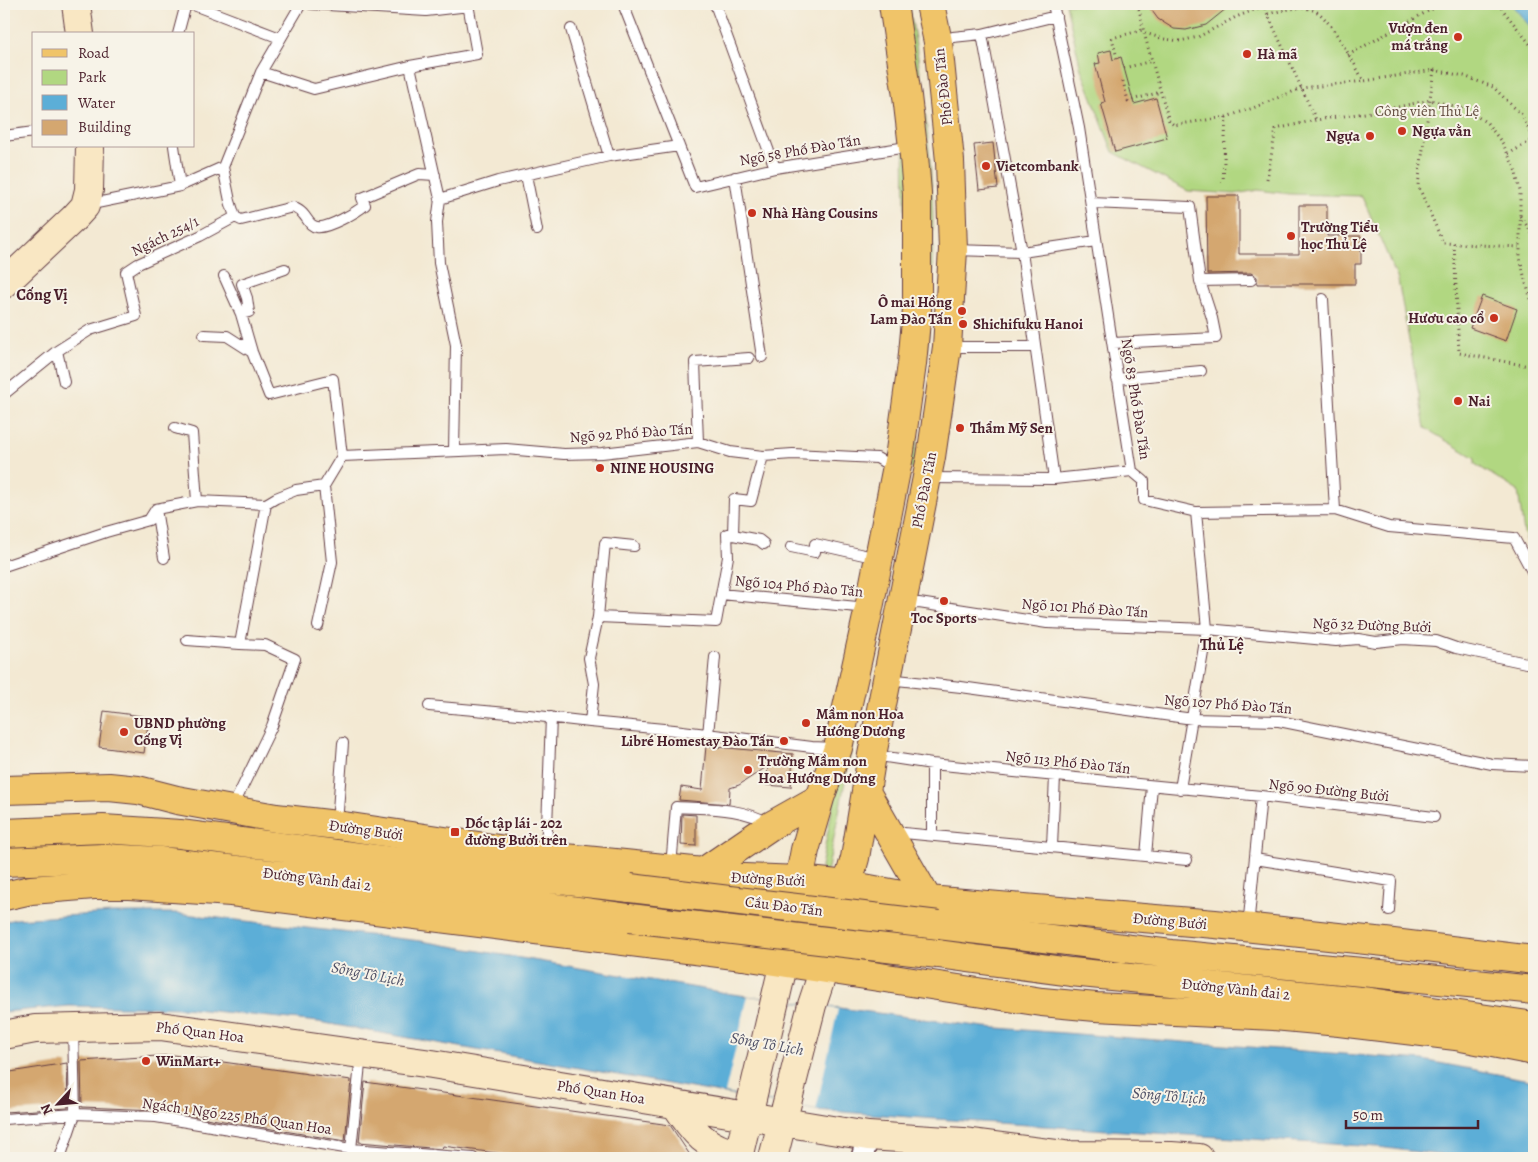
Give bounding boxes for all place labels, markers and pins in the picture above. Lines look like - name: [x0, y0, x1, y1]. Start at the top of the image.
- place label: Vượn đen má trắng: [1387, 18, 1449, 55]
- marker: Vượn đen má trắng: [1452, 31, 1464, 43]
- place label: Hà mã: [1257, 44, 1298, 64]
- marker: Hà mã: [1241, 48, 1253, 60]
- place label: Ngựa vằn: [1412, 121, 1472, 141]
- marker: Ngựa vằn: [1396, 125, 1408, 137]
- place label: Ngựa: [1326, 126, 1361, 146]
- marker: Ngựa: [1364, 130, 1376, 142]
- place label: Vietcombank: [995, 156, 1079, 176]
- marker: Vietcombank: [980, 160, 992, 172]
- place label: Nhà Hàng Cousins: [762, 203, 878, 223]
- marker: Nhà Hàng Cousins: [746, 207, 758, 219]
- place label: Trường Tiểu học Thủ Lệ: [1301, 217, 1379, 254]
- marker: Trường Tiểu học Thủ Lệ: [1285, 230, 1297, 242]
- place label: Ô mai Hồng Lam Đào Tấn: [870, 292, 953, 329]
- marker: Ô mai Hồng Lam Đào Tấn: [956, 305, 968, 317]
- place label: Hươu cao cổ: [1408, 308, 1484, 328]
- marker: Hươu cao cổ: [1488, 312, 1500, 324]
- place label: Shichifuku Hanoi: [973, 314, 1084, 334]
- marker: Shichifuku Hanoi: [957, 318, 969, 330]
- place label: Nai: [1468, 391, 1491, 411]
- marker: Nai: [1452, 395, 1464, 407]
- place label: Thẩm Mỹ Sen: [970, 418, 1053, 438]
- marker: Thẩm Mỹ Sen: [954, 422, 966, 434]
- place label: NINE HOUSING: [610, 458, 715, 478]
- marker: NINE HOUSING: [594, 462, 606, 474]
- marker: Toc Sports: [938, 595, 950, 607]
- place label: Toc Sports: [911, 608, 977, 628]
- place label: Mầm non Hoa Hướng Dương: [816, 704, 905, 741]
- place label: UBND phường Cống Vị: [134, 713, 226, 750]
- marker: Mầm non Hoa Hướng Dương: [800, 717, 812, 729]
- marker: UBND phường Cống Vị: [118, 726, 130, 738]
- place label: Libré Homestay Đào Tấn: [621, 731, 775, 751]
- marker: Libré Homestay Đào Tấn: [778, 735, 790, 747]
- place label: Trường Mầm non Hoa Hướng Dương: [758, 751, 876, 788]
- marker: Trường Mầm non Hoa Hướng Dương: [742, 764, 754, 776]
- place label: Dốc tập lái - 202 đường Bưởi trên: [465, 813, 568, 850]
- marker: Dốc tập lái - 202 đường Bưởi trên: [449, 826, 461, 838]
- place label: WinMart+: [155, 1051, 221, 1071]
- marker: WinMart+: [140, 1055, 152, 1067]

